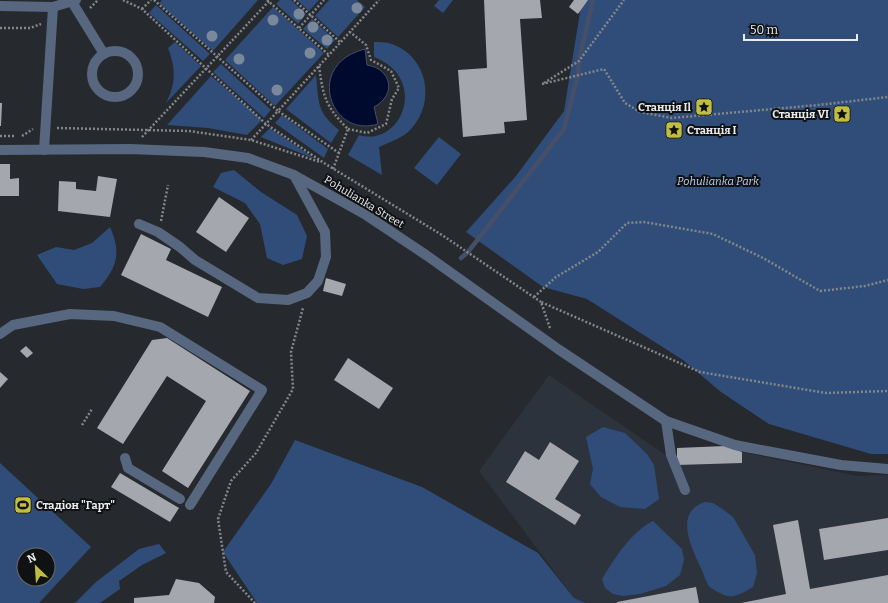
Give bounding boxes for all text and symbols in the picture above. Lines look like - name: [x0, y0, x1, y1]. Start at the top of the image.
- scale bar: [744, 16, 857, 42]
- text: 50 m: [750, 23, 779, 37]
- place icon: Cтанція Il: [694, 97, 714, 117]
- place label: Cтанція Il: [638, 101, 692, 114]
- place icon: Станція VI: [832, 104, 852, 124]
- place label: Станція VI: [772, 108, 829, 121]
- place icon: Cтанція I: [664, 120, 684, 140]
- place label: Cтанція I: [687, 124, 737, 137]
- street label: Pohulianka Street: [322, 173, 406, 231]
- park label: Pohulianka Park: [677, 175, 760, 188]
- sports icon: Стадіон "Гарт": [13, 495, 33, 515]
- place label: Стадіон "Гарт": [36, 499, 115, 512]
- north arrow: [16, 547, 56, 587]
- text: N: [25, 550, 39, 566]

